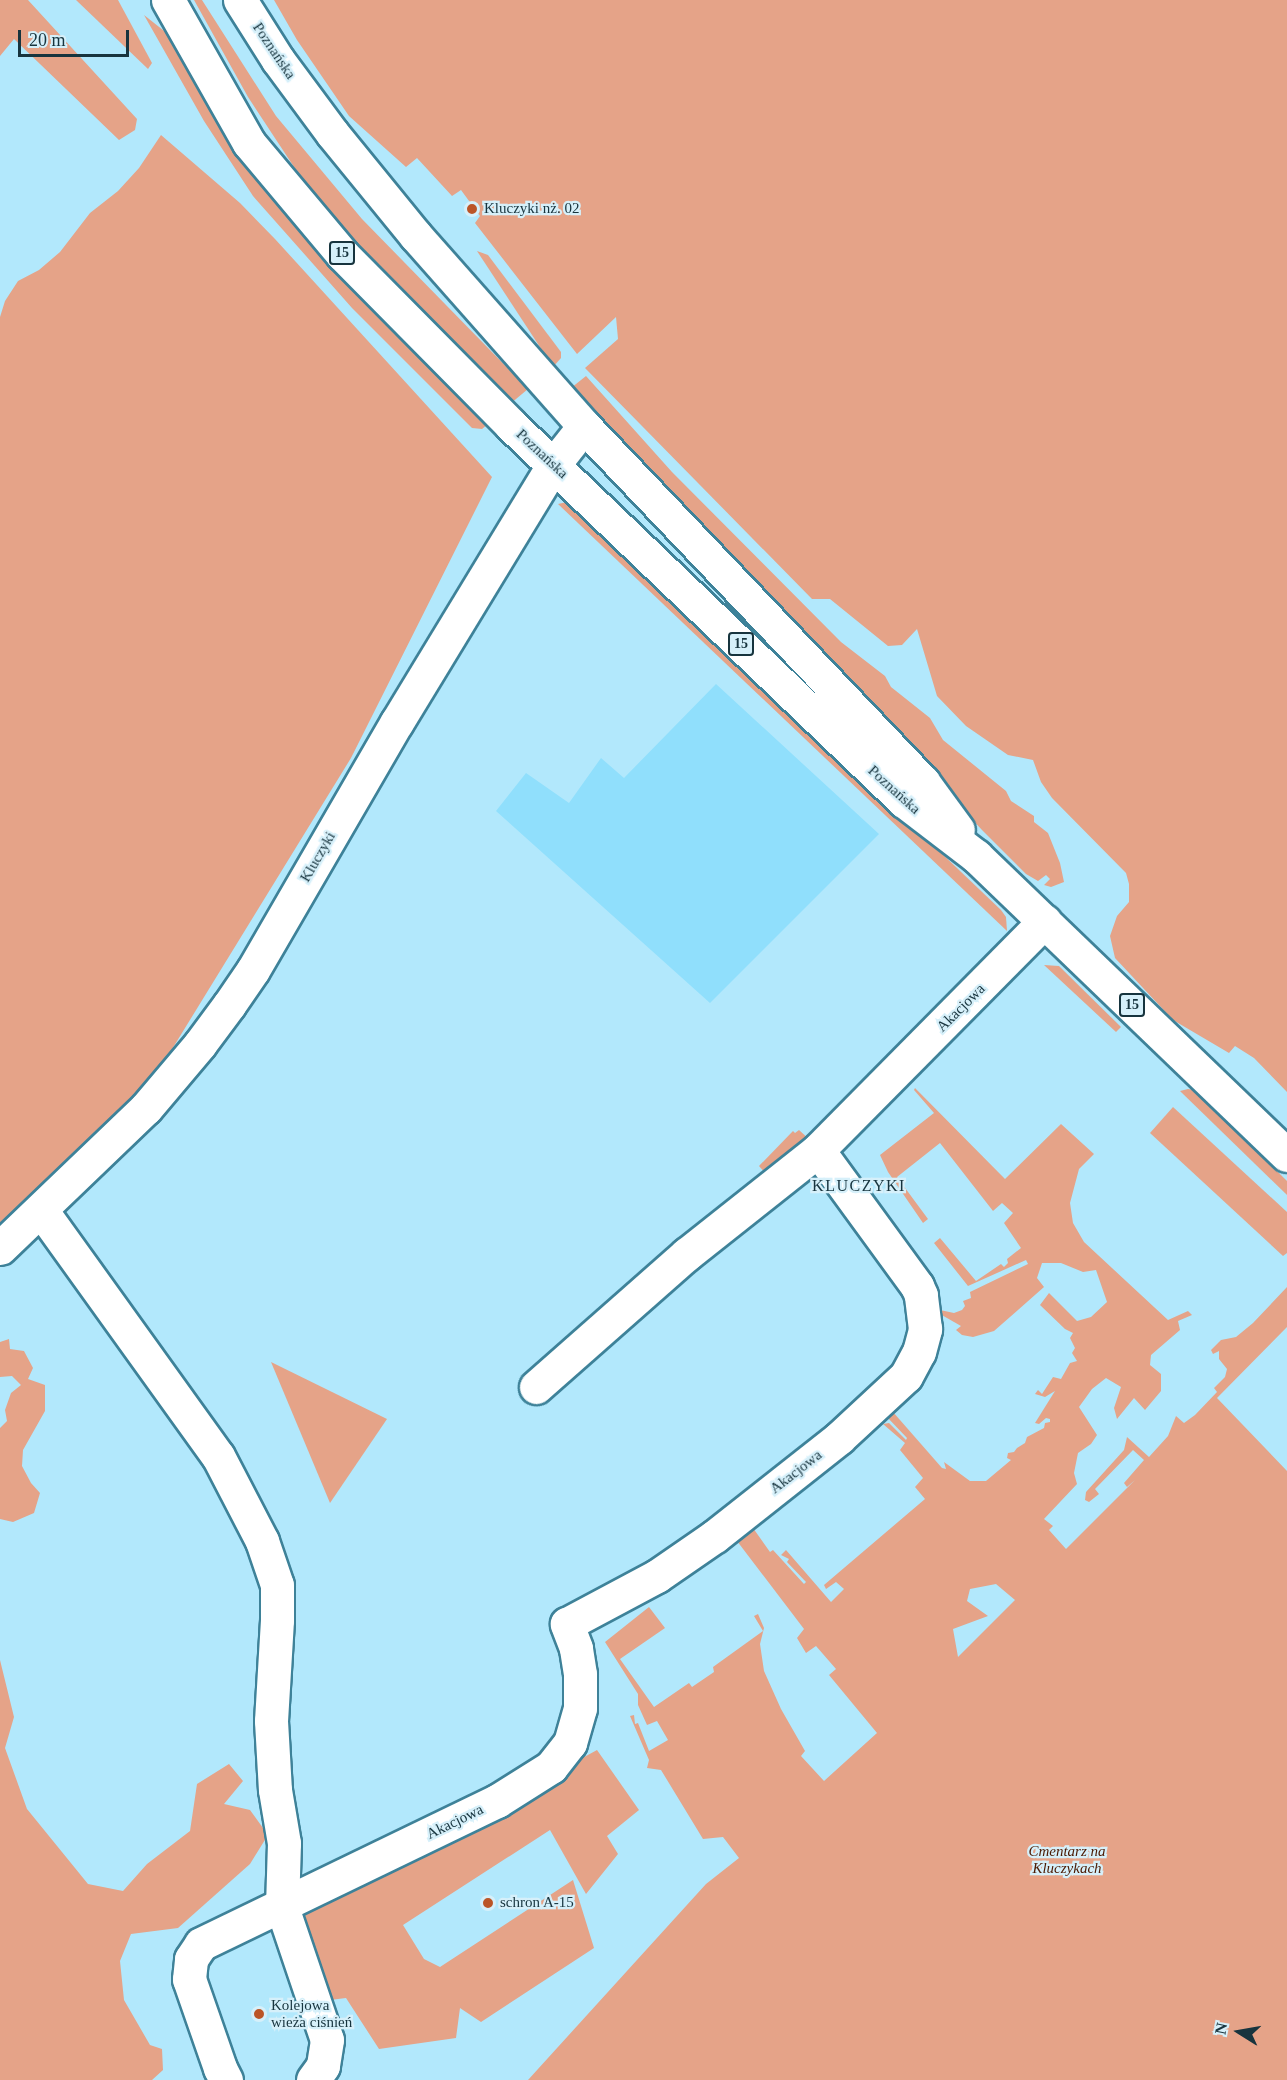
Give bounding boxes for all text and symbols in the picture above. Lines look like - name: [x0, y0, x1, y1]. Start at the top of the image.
- scale bar: [21, 18, 132, 56]
- street label: Poznańska: [249, 19, 299, 83]
- text: 20 m: [29, 30, 66, 50]
- place label: Kluczyki nż. 02: [484, 200, 579, 218]
- marker: Kluczyki nż. 02: [465, 202, 479, 216]
- road number: 15: [328, 242, 356, 264]
- street label: Poznańska: [512, 426, 572, 482]
- road number: 15: [728, 633, 754, 655]
- street label: Poznańska: [864, 762, 924, 818]
- street label: Kluczyki: [296, 829, 340, 885]
- street label: Akacjowa: [933, 980, 989, 1036]
- road number: 15: [1118, 994, 1146, 1016]
- district label: KLUCZYKI: [812, 1176, 906, 1196]
- street label: Akacjowa: [767, 1446, 825, 1498]
- street label: Akacjowa: [424, 1801, 486, 1843]
- park label: Cmentarz na Kluczykach: [1028, 1842, 1106, 1877]
- place label: schron A-15: [500, 1894, 575, 1912]
- marker: schron A-15: [481, 1896, 495, 1910]
- place label: Kolejowa wieża ciśnień: [271, 1996, 352, 2031]
- north arrow: [1209, 2002, 1269, 2062]
- marker: Kolejowa wieża ciśnień: [252, 2007, 266, 2021]
- text: N: [1211, 2021, 1230, 2036]

